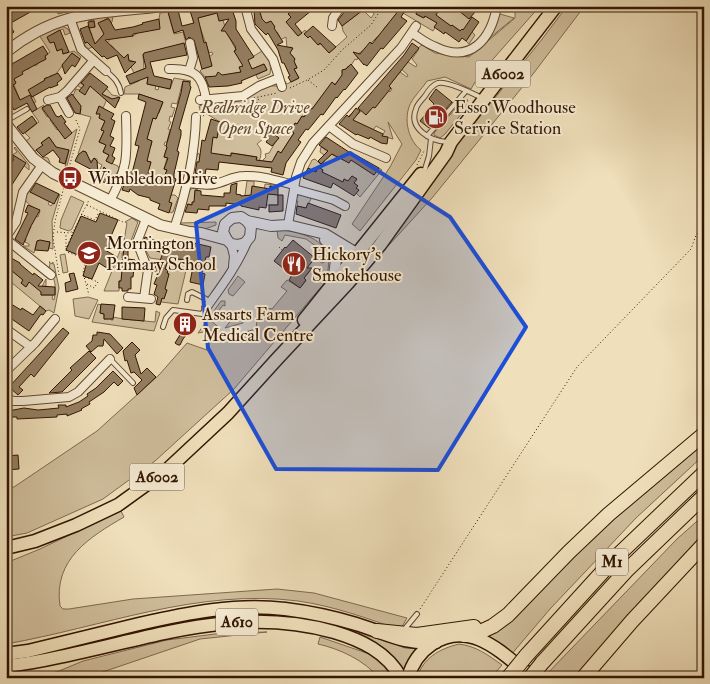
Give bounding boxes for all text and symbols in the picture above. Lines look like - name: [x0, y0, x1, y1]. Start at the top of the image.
- road number: A6002: [476, 61, 530, 88]
- park label: Redbridge Drive Open Space: [199, 96, 311, 140]
- place label: Esso Woodhouse Service Station: [454, 96, 576, 140]
- fuel station icon: Esso Woodhouse Service Station: [423, 104, 449, 130]
- bus stop icon: Wimbledon Drive: [57, 165, 83, 191]
- place label: Wimbledon Drive: [87, 167, 218, 190]
- place label: Mornington Primary School: [106, 232, 217, 276]
- school or university icon: Mornington Primary School: [76, 240, 102, 266]
- place label: Hickory's Smokehouse: [312, 243, 402, 287]
- restaurant icon: Hickory's Smokehouse: [281, 251, 307, 277]
- place label: Assarts Farm Medical Centre: [201, 303, 314, 347]
- building icon: Assarts Farm Medical Centre: [172, 311, 198, 337]
- road number: A6002: [130, 464, 184, 491]
- road number: M1: [596, 548, 628, 576]
- road number: A610: [216, 608, 258, 636]

